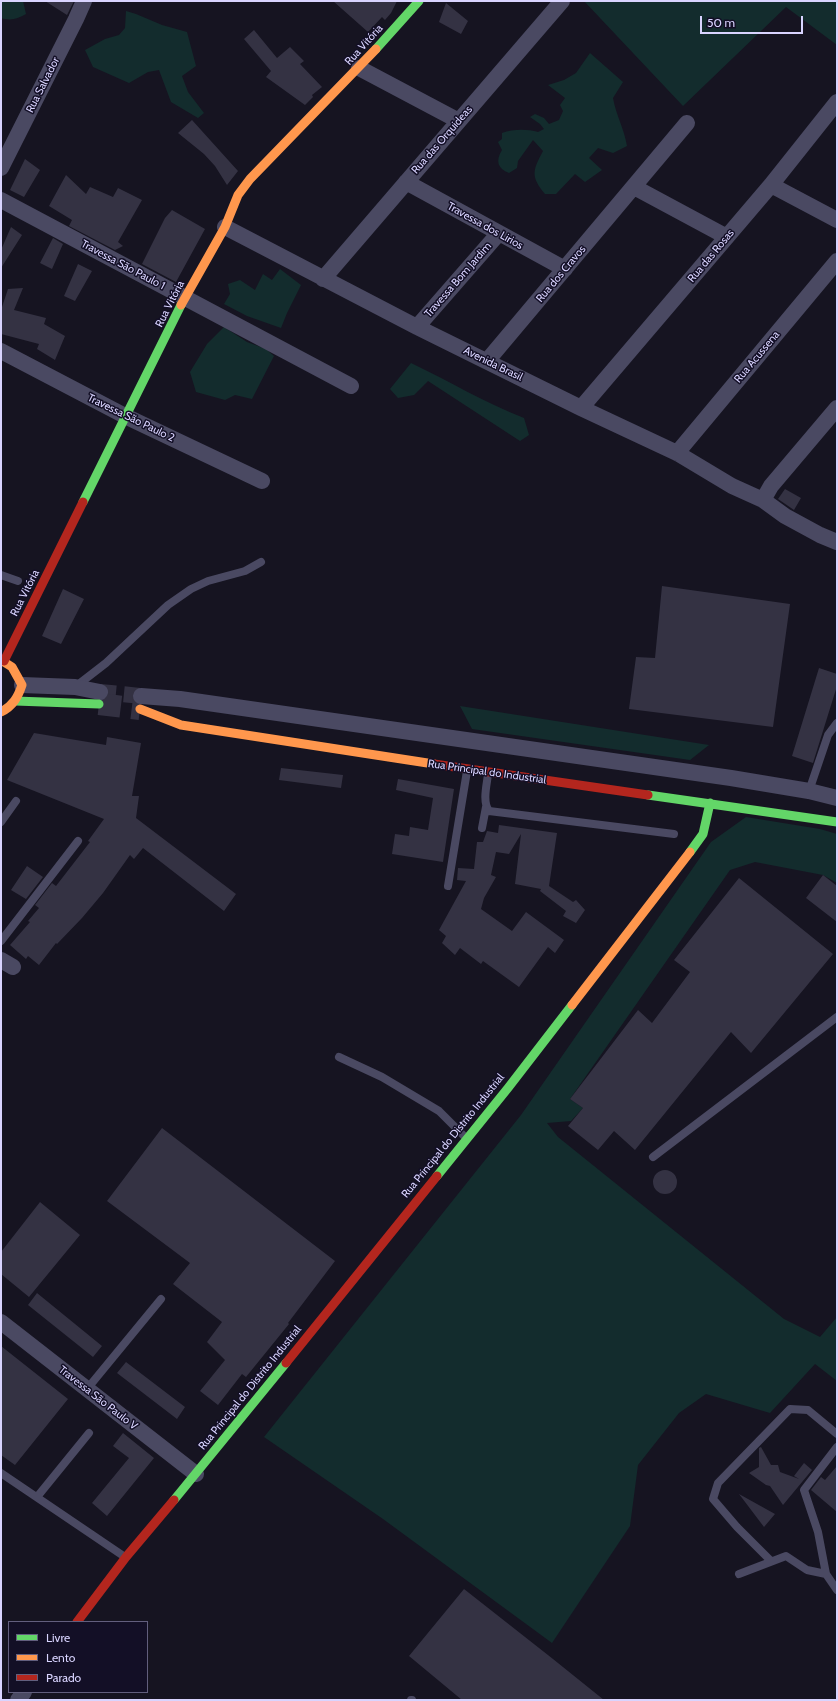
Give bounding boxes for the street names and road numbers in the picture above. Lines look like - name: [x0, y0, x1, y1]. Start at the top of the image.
- street label: Rua Vitória: [342, 22, 386, 68]
- street label: Rua Salvador: [23, 55, 63, 115]
- street label: Rua das Orquideas: [409, 103, 475, 177]
- street label: Travessa dos Lirios: [445, 200, 525, 252]
- street label: Rua das Rosas: [685, 227, 737, 285]
- street label: Travessa São Paulo 1: [79, 237, 167, 293]
- street label: Travessa Bom Jardim: [422, 240, 494, 320]
- street label: Rua dos Cravos: [533, 243, 589, 305]
- street label: Rua Vitória: [153, 279, 187, 329]
- street label: Rua Acussena: [732, 328, 782, 386]
- street label: Avenida Brasil: [461, 344, 525, 384]
- street label: Travessa São Paulo 2: [85, 391, 177, 445]
- street label: Rua Vitória: [8, 568, 42, 618]
- street label: Rua Principal do Industrial: [427, 757, 547, 787]
- street label: Rua Principal do Distrito Industrial: [399, 1071, 507, 1201]
- street label: Rua Principal do Distrito Industrial: [196, 1323, 304, 1453]
- street label: Travessa São Paulo V: [56, 1363, 140, 1433]

